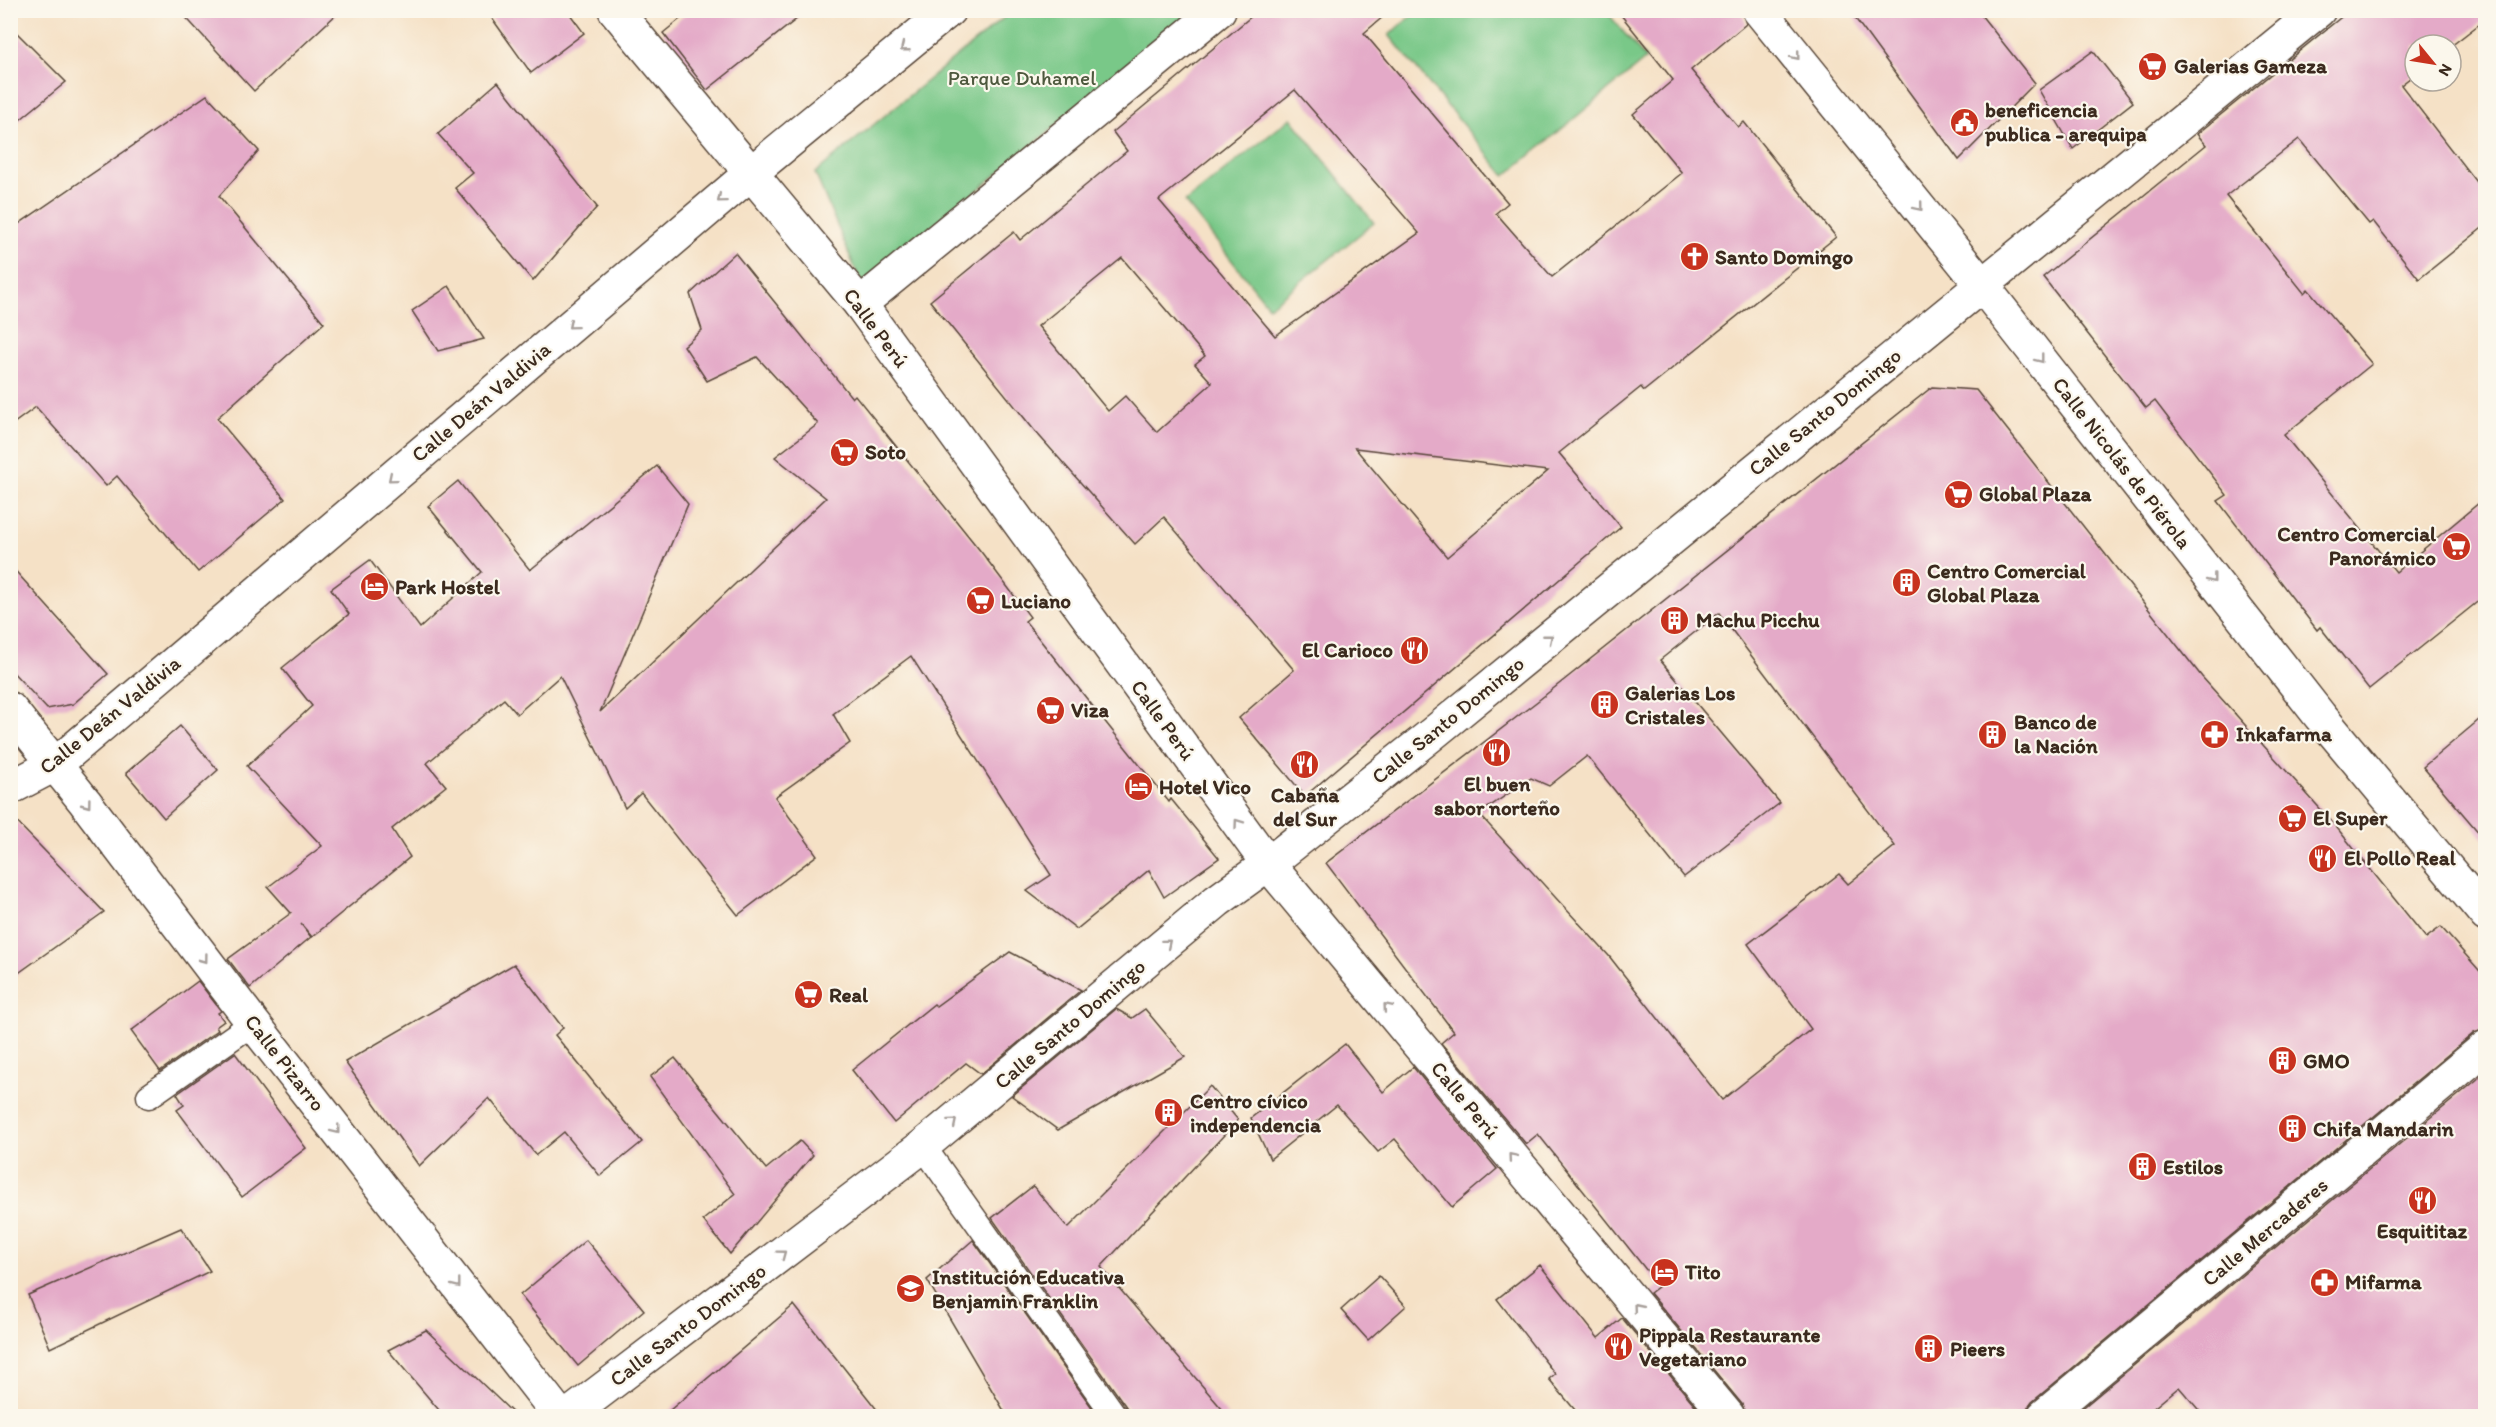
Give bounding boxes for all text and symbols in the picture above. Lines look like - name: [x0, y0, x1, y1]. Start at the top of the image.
- north arrow: [2403, 33, 2463, 93]
- one-way arrow: [900, 40, 911, 51]
- one-way arrow: [1788, 49, 1799, 60]
- supermarket icon: Galerias Gameza: [2137, 50, 2169, 82]
- place label: Galerias Gameza: [2174, 53, 2328, 78]
- text: N: [2435, 61, 2456, 80]
- park label: Parque Duhamel: [948, 65, 1096, 90]
- place label: beneficencia publica - arequipa: [1984, 97, 2147, 147]
- public building icon: beneficencia publica - arequipa: [1948, 106, 1980, 138]
- one-way arrow: [717, 191, 728, 202]
- one-way arrow: [1911, 200, 1922, 211]
- church icon: Santo Domingo: [1678, 241, 1710, 273]
- place label: Santo Domingo: [1715, 244, 1853, 270]
- street label: Calle Perú: [838, 283, 915, 373]
- one-way arrow: [568, 318, 579, 329]
- street label: Calle Deán Valdivia: [406, 336, 555, 467]
- street label: Calle Santo Domingo: [1743, 342, 1906, 481]
- one-way arrow: [2033, 353, 2044, 364]
- street label: Calle Nicolás de Piérola: [2048, 372, 2197, 553]
- supermarket icon: Soto: [828, 436, 860, 468]
- place label: Soto: [865, 439, 906, 464]
- one-way arrow: [388, 471, 399, 482]
- supermarket icon: Global Plaza: [1942, 478, 1974, 510]
- place label: Global Plaza: [1979, 481, 2092, 506]
- place label: Centro Comercial Panorámico: [2277, 521, 2437, 570]
- supermarket icon: Centro Comercial Panorámico: [2441, 530, 2473, 562]
- place label: Centro Comercial Global Plaza: [1927, 558, 2087, 607]
- building icon: Centro Comercial Global Plaza: [1890, 567, 1922, 599]
- hotel icon: Park Hostel: [358, 571, 390, 603]
- one-way arrow: [2205, 572, 2216, 583]
- place label: Park Hostel: [395, 574, 501, 599]
- supermarket icon: Luciano: [964, 585, 996, 617]
- place label: Luciano: [1001, 588, 1071, 613]
- building icon: Machu Picchu: [1659, 604, 1691, 636]
- place label: Machu Picchu: [1696, 607, 1820, 632]
- restaurant icon: El Carioco: [1398, 634, 1430, 666]
- one-way arrow: [1542, 634, 1553, 645]
- place label: El Carioco: [1302, 637, 1393, 662]
- street label: Calle Deán Valdivia: [34, 650, 185, 779]
- street label: Calle Santo Domingo: [1366, 650, 1529, 789]
- street label: Calle Perú: [1126, 675, 1201, 765]
- place label: Galerias Los Cristales: [1625, 680, 1735, 729]
- building icon: Galerias Los Cristales: [1588, 689, 1620, 721]
- supermarket icon: Viza: [1034, 694, 1066, 726]
- place label: Viza: [1071, 697, 1109, 722]
- place label: Banco de la Nación: [2014, 709, 2098, 758]
- building icon: Banco de la Nación: [1977, 718, 2009, 750]
- pharmacy icon: Inkafarma: [2199, 718, 2231, 750]
- place label: Inkafarma: [2236, 721, 2333, 746]
- restaurant icon: El buen sabor norteño: [1481, 737, 1513, 769]
- restaurant icon: Cabaña del Sur: [1289, 748, 1321, 780]
- hotel icon: Hotel Vico: [1122, 771, 1154, 803]
- place label: El buen sabor norteño: [1434, 771, 1560, 820]
- place label: Hotel Vico: [1159, 774, 1251, 799]
- place label: Cabaña del Sur: [1271, 782, 1340, 831]
- one-way arrow: [79, 797, 90, 808]
- supermarket icon: El Super: [2276, 802, 2308, 834]
- place label: El Super: [2313, 805, 2388, 831]
- one-way arrow: [1235, 818, 1246, 829]
- restaurant icon: El Pollo Real: [2307, 842, 2339, 874]
- place label: El Pollo Real: [2344, 845, 2457, 870]
- one-way arrow: [1160, 939, 1171, 950]
- one-way arrow: [197, 952, 208, 963]
- street label: Calle Santo Domingo: [989, 953, 1150, 1094]
- supermarket icon: Real: [792, 979, 824, 1011]
- place label: Real: [829, 982, 869, 1007]
- one-way arrow: [1384, 1003, 1395, 1014]
- street label: Calle Pizarro: [240, 1009, 331, 1116]
- building icon: GMO: [2266, 1045, 2298, 1077]
- place label: GMO: [2303, 1048, 2350, 1073]
- street label: Calle Perú: [1426, 1056, 1505, 1144]
- place label: Centro cívico independencia: [1190, 1088, 1322, 1138]
- building icon: Centro cívico independencia: [1153, 1097, 1185, 1129]
- building icon: Chifa Mandarin: [2276, 1113, 2308, 1145]
- place label: Chifa Mandarin: [2313, 1116, 2454, 1141]
- one-way arrow: [946, 1118, 957, 1129]
- one-way arrow: [329, 1123, 340, 1134]
- building icon: Estilos: [2126, 1151, 2158, 1183]
- one-way arrow: [1508, 1153, 1519, 1164]
- place label: Estilos: [2163, 1154, 2223, 1179]
- street label: Calle Mercaderes: [2197, 1172, 2333, 1291]
- restaurant icon: Esquititaz: [2406, 1184, 2438, 1216]
- place label: Esquititaz: [2377, 1218, 2468, 1244]
- one-way arrow: [775, 1250, 786, 1261]
- hotel icon: Tito: [1648, 1256, 1680, 1288]
- street label: Calle Santo Domingo: [605, 1258, 771, 1392]
- place label: Tito: [1684, 1259, 1721, 1284]
- place label: Institución Educativa Benjamin Franklin: [932, 1264, 1125, 1314]
- pharmacy icon: Mifarma: [2308, 1266, 2340, 1298]
- place label: Mifarma: [2345, 1269, 2423, 1294]
- school or university icon: Institución Educativa Benjamin Franklin: [895, 1273, 927, 1305]
- one-way arrow: [449, 1277, 460, 1288]
- one-way arrow: [1633, 1303, 1644, 1314]
- place label: Pippala Restaurante Vegetariano: [1639, 1322, 1821, 1372]
- restaurant icon: Pippala Restaurante Vegetariano: [1602, 1331, 1634, 1363]
- building icon: Pieers: [1913, 1333, 1945, 1365]
- place label: Pieers: [1950, 1336, 2005, 1361]

